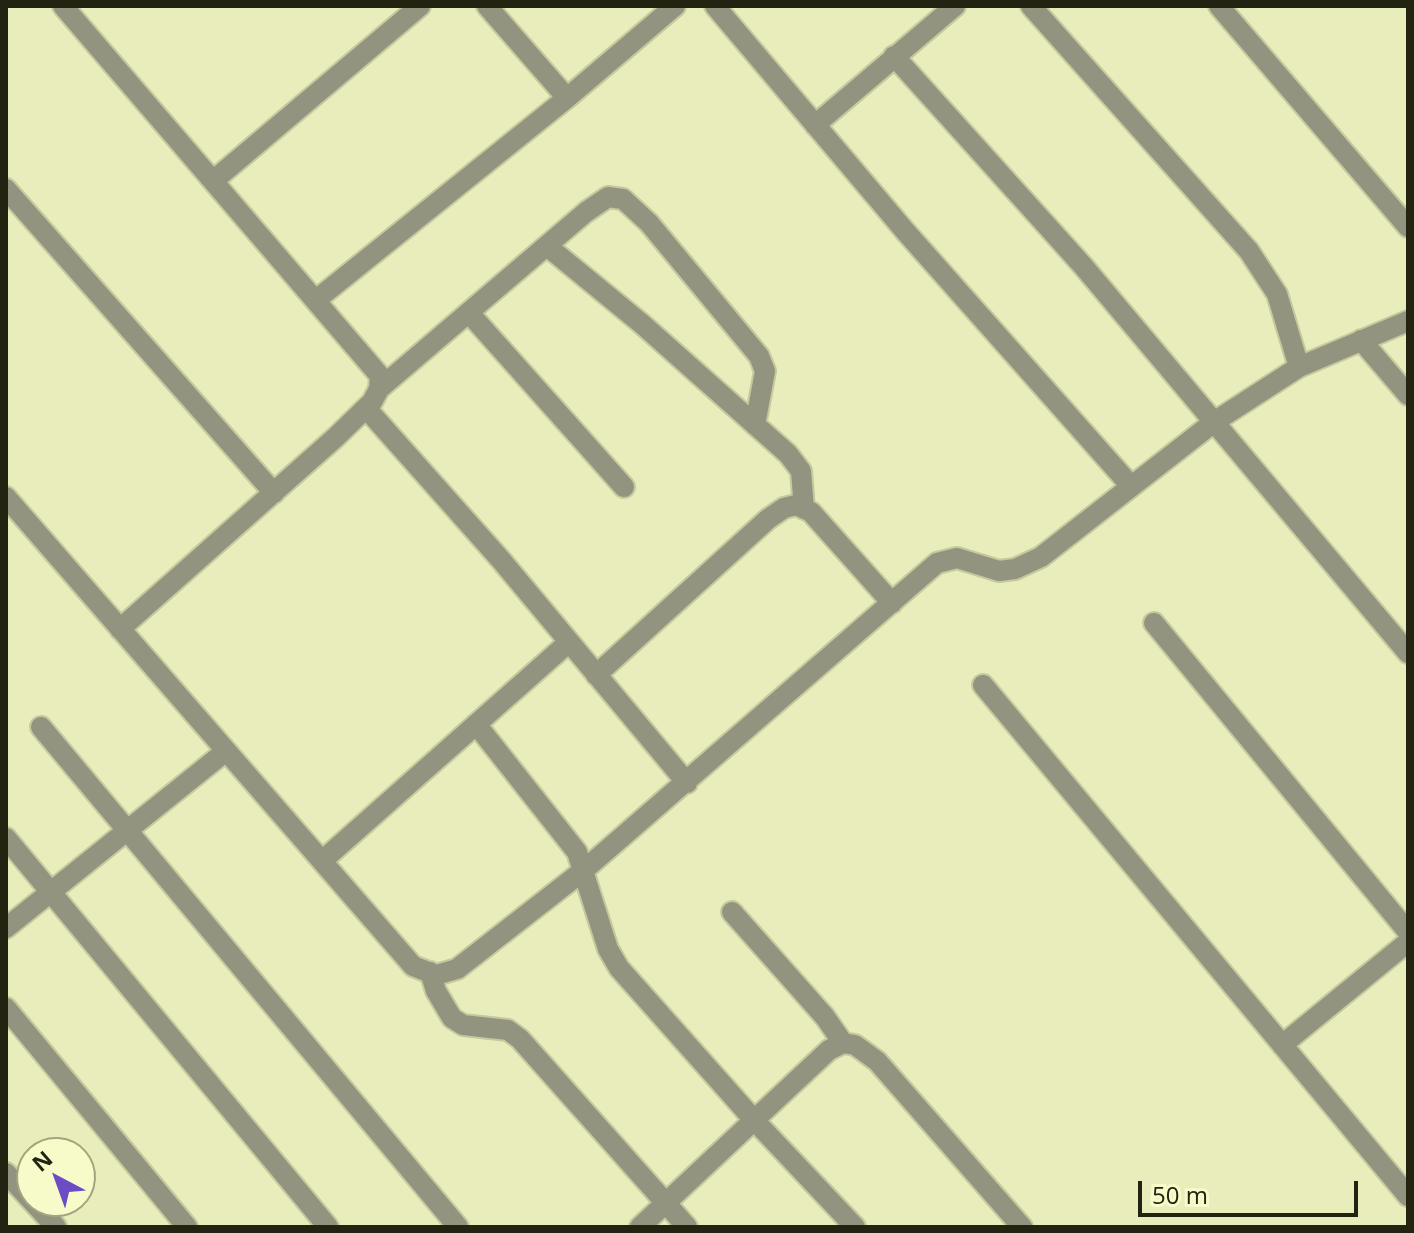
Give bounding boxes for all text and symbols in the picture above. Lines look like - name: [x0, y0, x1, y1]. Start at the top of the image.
- north arrow: [16, 1137, 96, 1217]
- text: N: [25, 1143, 58, 1178]
- scale bar: [1142, 1165, 1362, 1215]
- text: 50 m: [1152, 1178, 1208, 1211]

